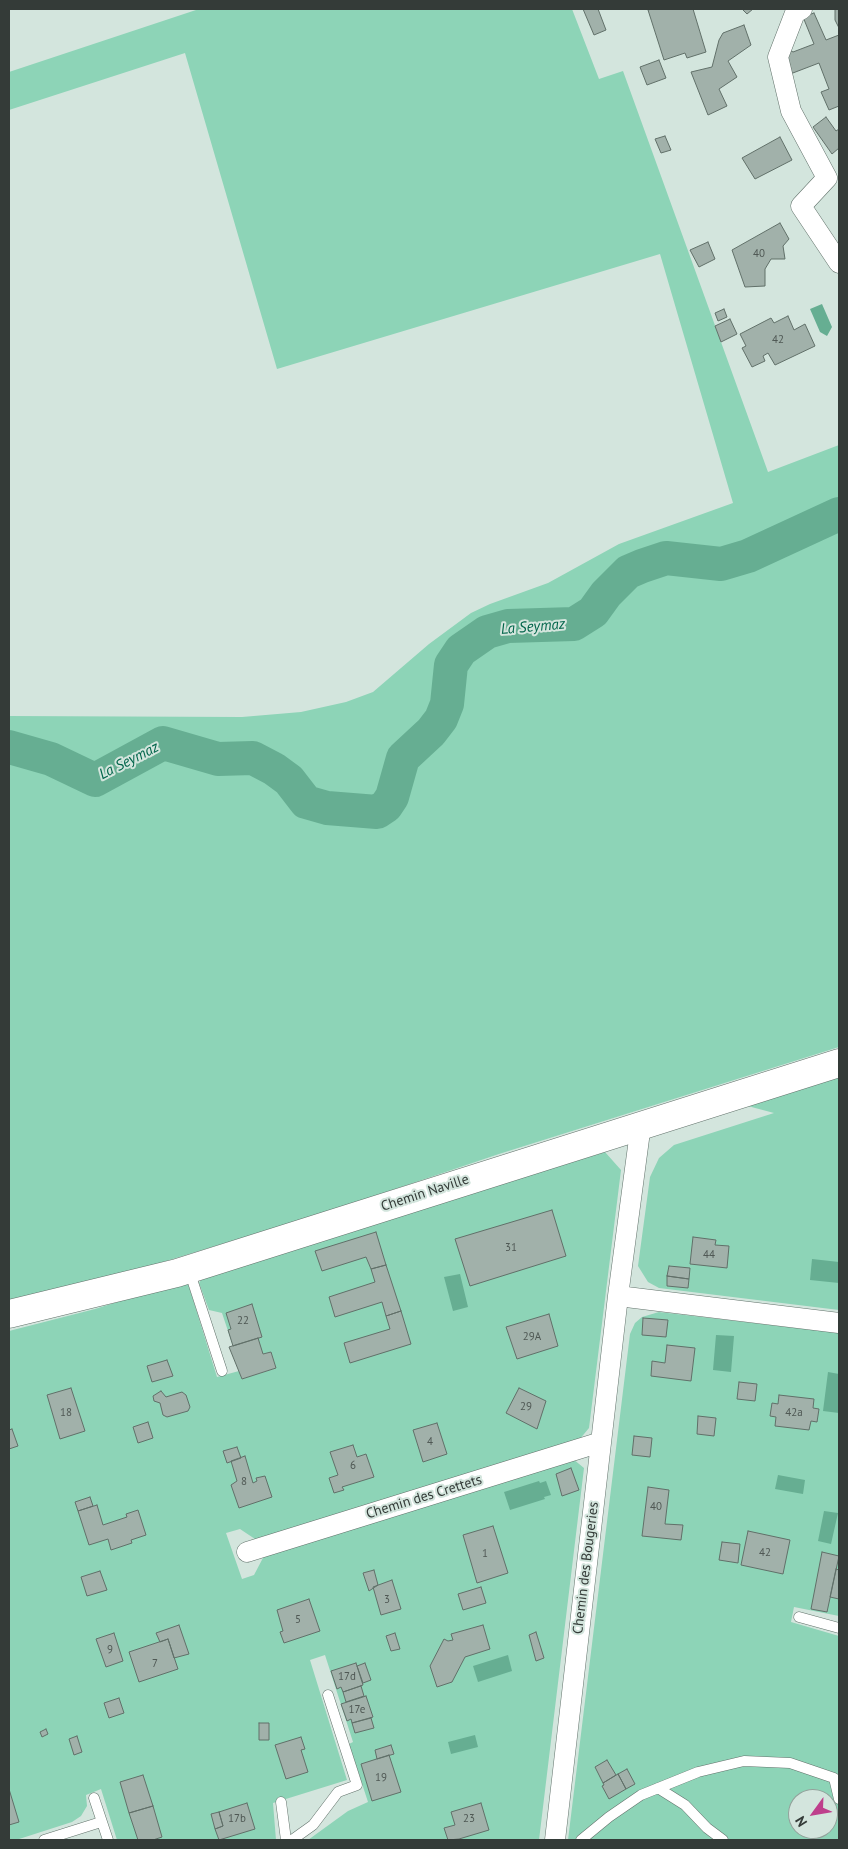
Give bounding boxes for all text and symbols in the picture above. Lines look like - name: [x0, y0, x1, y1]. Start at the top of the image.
- house number: 40: [753, 247, 765, 261]
- house number: 42: [772, 333, 784, 347]
- water label: La Seymaz: [500, 615, 566, 639]
- water label: La Seymaz: [96, 738, 162, 784]
- street label: Chemin Naville: [379, 1171, 471, 1215]
- house number: 31: [505, 1241, 517, 1255]
- house number: 44: [703, 1248, 715, 1262]
- house number: 22: [237, 1314, 249, 1328]
- house number: 29A: [523, 1330, 541, 1344]
- house number: 29: [520, 1400, 532, 1414]
- house number: 18: [60, 1406, 72, 1420]
- house number: 42a: [785, 1406, 803, 1420]
- house number: 4: [427, 1435, 433, 1449]
- house number: 6: [350, 1459, 356, 1473]
- street label: Chemin des Crettets: [364, 1471, 484, 1523]
- house number: 8: [241, 1475, 247, 1489]
- house number: 40: [650, 1500, 662, 1514]
- street label: Chemin des Bougeries: [570, 1501, 602, 1635]
- house number: 42: [759, 1546, 771, 1560]
- house number: 1: [482, 1547, 488, 1561]
- house number: 3: [384, 1593, 390, 1607]
- house number: 5: [295, 1613, 301, 1627]
- house number: 9: [107, 1643, 113, 1657]
- house number: 7: [152, 1657, 158, 1671]
- house number: 17d: [338, 1670, 356, 1684]
- house number: 17e: [349, 1703, 365, 1717]
- house number: 19: [375, 1771, 387, 1785]
- north arrow: [788, 1789, 838, 1839]
- house number: 17b: [228, 1812, 246, 1826]
- house number: 23: [463, 1812, 475, 1826]
- text: N: [791, 1813, 811, 1830]

